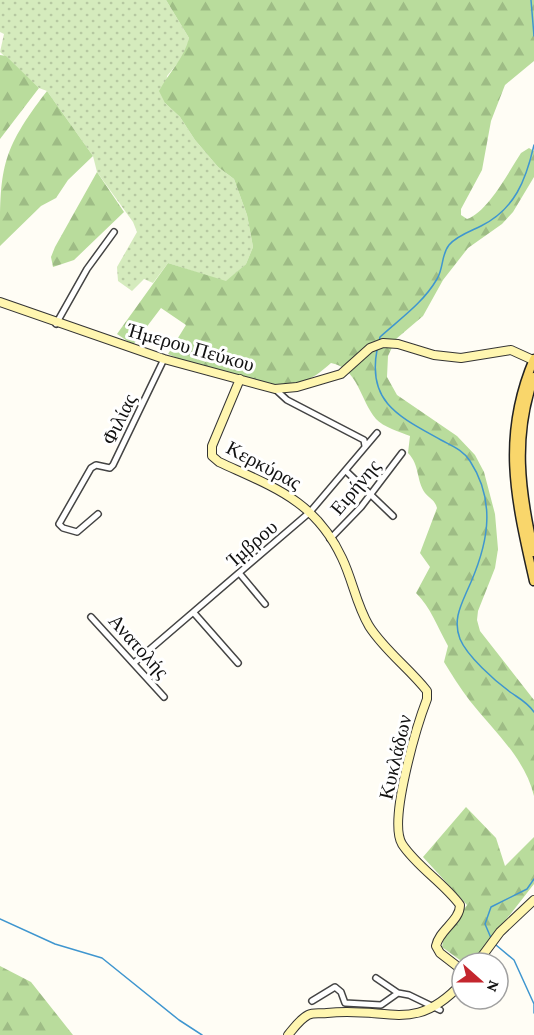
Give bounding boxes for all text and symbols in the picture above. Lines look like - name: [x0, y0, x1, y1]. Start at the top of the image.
- street label: Ήμερου Πεύκου: [124, 318, 257, 377]
- street label: Φιλίας: [97, 390, 141, 448]
- street label: Κερκύρας: [223, 436, 305, 495]
- street label: Ειρήνης: [326, 455, 385, 520]
- street label: Ίμβρου: [222, 515, 282, 572]
- street label: Ανατολής: [104, 610, 173, 683]
- street label: Κυκλάδων: [375, 713, 415, 801]
- north arrow: [450, 951, 510, 1011]
- text: N: [484, 978, 503, 994]

